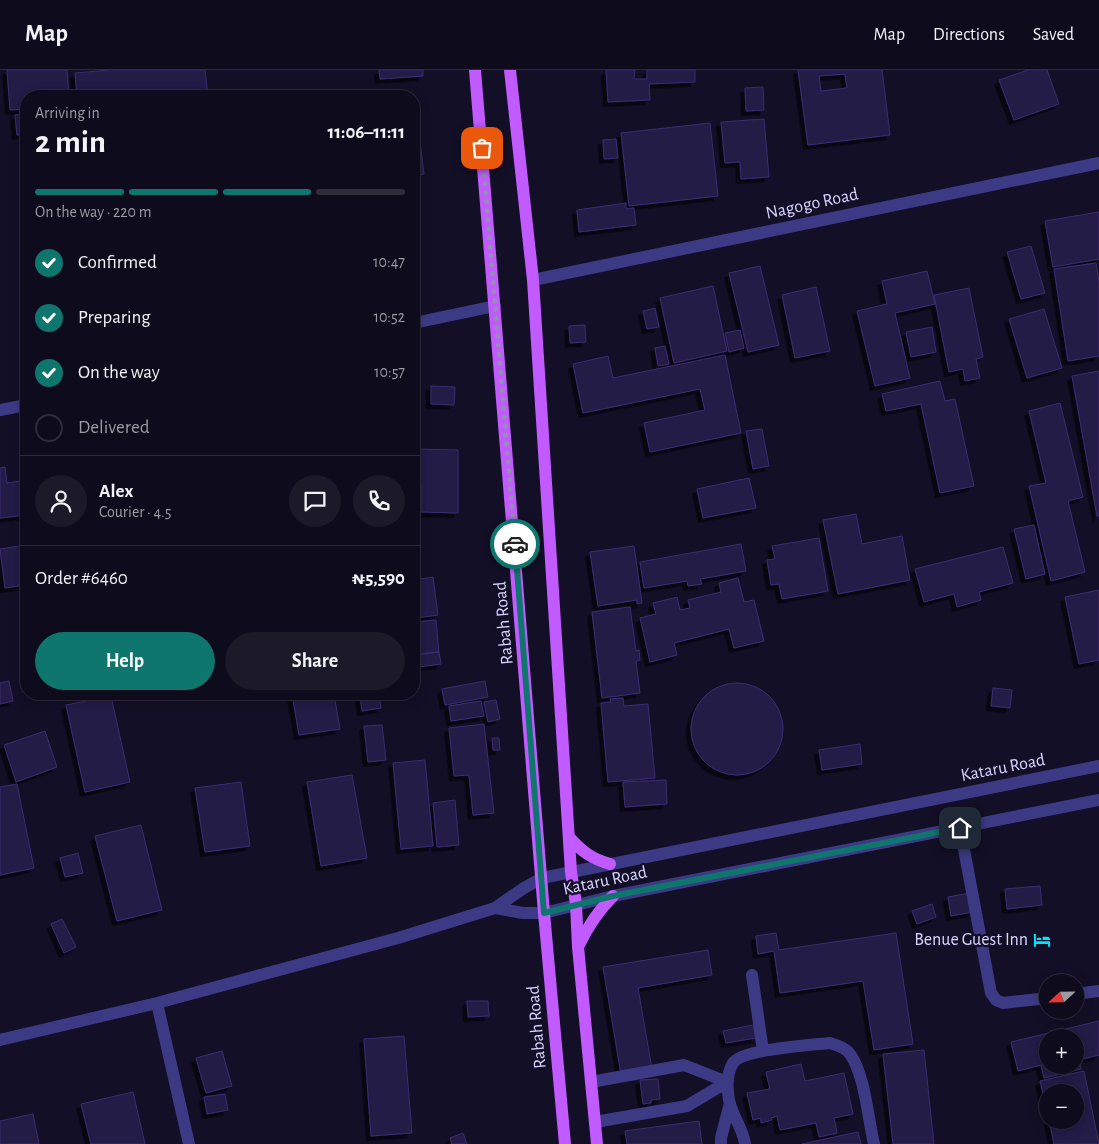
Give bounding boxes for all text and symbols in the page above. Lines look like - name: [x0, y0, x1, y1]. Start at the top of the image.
- text: Map: [25, 22, 68, 46]
- text: Map: [874, 26, 905, 44]
- text: Directions: [933, 26, 1005, 44]
- text: Saved: [1033, 26, 1074, 44]
- text: Arriving in: [35, 105, 100, 121]
- text: 11:06–11:11: [327, 123, 405, 142]
- text: 2 min: [35, 126, 106, 158]
- pin: [461, 127, 503, 169]
- icon: bag: [468, 134, 496, 162]
- street label: Nagogo Road: [764, 185, 860, 223]
- text: On the way · 220 m: [35, 204, 151, 220]
- icon: check: [35, 249, 63, 277]
- text: Confirmed: [78, 253, 157, 272]
- text: 10:47: [373, 254, 405, 270]
- icon: check: [35, 304, 63, 332]
- text: Preparing: [78, 308, 151, 327]
- text: 10:52: [373, 309, 405, 325]
- icon: check: [35, 359, 63, 387]
- text: On the way: [78, 363, 160, 382]
- text: 10:57: [374, 364, 405, 380]
- text: Delivered: [78, 418, 150, 437]
- button: person: [35, 475, 87, 527]
- button: chat: [289, 475, 341, 527]
- button: phone: [353, 475, 405, 527]
- text: Alex: [99, 482, 133, 501]
- text: Courier · 4.5: [99, 504, 171, 520]
- courier: [490, 519, 540, 569]
- icon: car: [501, 530, 529, 558]
- text: Order #6460: [35, 569, 128, 588]
- text: ₦5,590: [352, 569, 405, 588]
- street label: Rabah Road: [491, 581, 517, 665]
- button: Help: [35, 632, 215, 690]
- button: Share: [225, 632, 405, 690]
- street label: Kataru Road: [959, 751, 1047, 785]
- pin: [939, 807, 981, 849]
- icon: home: [946, 814, 974, 842]
- street label: Kataru Road: [561, 863, 649, 899]
- hotel icon: Benue Guest Inn: [1032, 930, 1052, 950]
- place label: Benue Guest Inn: [914, 931, 1028, 949]
- north arrow: [1039, 974, 1084, 1019]
- map controls: [1039, 974, 1084, 1129]
- street label: Rabah Road: [524, 985, 550, 1069]
- button: +: [1039, 1029, 1084, 1074]
- button: −: [1039, 1084, 1084, 1129]

